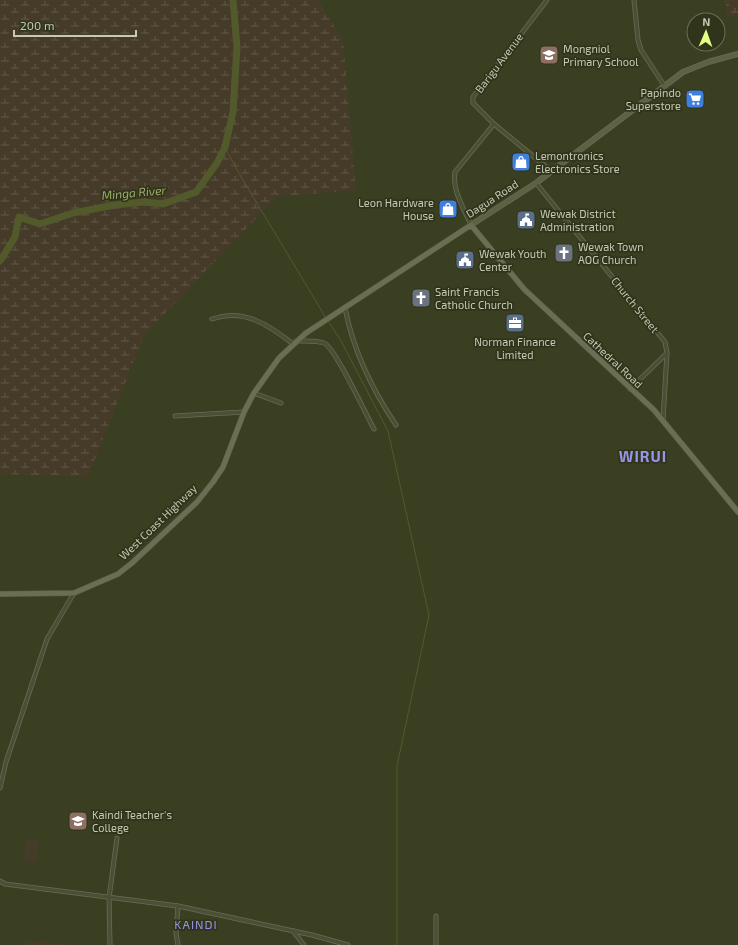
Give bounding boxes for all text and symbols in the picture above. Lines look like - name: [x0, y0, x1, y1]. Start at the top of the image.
- scale bar: [14, 12, 136, 38]
- north arrow: [686, 12, 726, 52]
- text: N: [702, 15, 711, 28]
- text: 200 m: [20, 18, 54, 32]
- street label: Barigu Avenue: [472, 30, 525, 95]
- place label: Mongniol Primary School: [563, 42, 639, 68]
- school or university icon: Mongniol Primary School: [538, 44, 560, 66]
- place label: Papindo Superstore: [626, 86, 681, 112]
- supermarket icon: Papindo Superstore: [684, 88, 706, 110]
- place label: Lemontronics Electronics Store: [535, 149, 620, 175]
- shop icon: Lemontronics Electronics Store: [510, 151, 532, 173]
- street label: Dagua Road: [463, 177, 520, 220]
- water label: Minga River: [101, 182, 167, 202]
- place label: Leon Hardware House: [358, 196, 434, 222]
- shop icon: Leon Hardware House: [437, 198, 459, 220]
- place label: Wewak District Administration: [540, 207, 616, 233]
- public building icon: Wewak District Administration: [515, 209, 537, 231]
- place label: Wewak Town AOG Church: [578, 240, 644, 266]
- church icon: Wewak Town AOG Church: [553, 242, 575, 264]
- place label: Wewak Youth Center: [479, 247, 547, 273]
- public building icon: Wewak Youth Center: [454, 249, 476, 271]
- street label: Church Street: [609, 274, 662, 335]
- place label: Saint Francis Catholic Church: [435, 285, 513, 311]
- church icon: Saint Francis Catholic Church: [410, 287, 432, 309]
- office icon: Norman Finance Limited: [504, 312, 526, 334]
- street label: Cathedral Road: [581, 329, 646, 390]
- place label: Norman Finance Limited: [474, 335, 556, 361]
- district label: WIRUI: [619, 447, 667, 465]
- street label: West Coast Highway: [116, 481, 199, 562]
- place label: Kaindi Teacher's College: [92, 808, 172, 834]
- school or university icon: Kaindi Teacher's College: [67, 810, 89, 832]
- district label: KAINDI: [174, 917, 218, 931]

